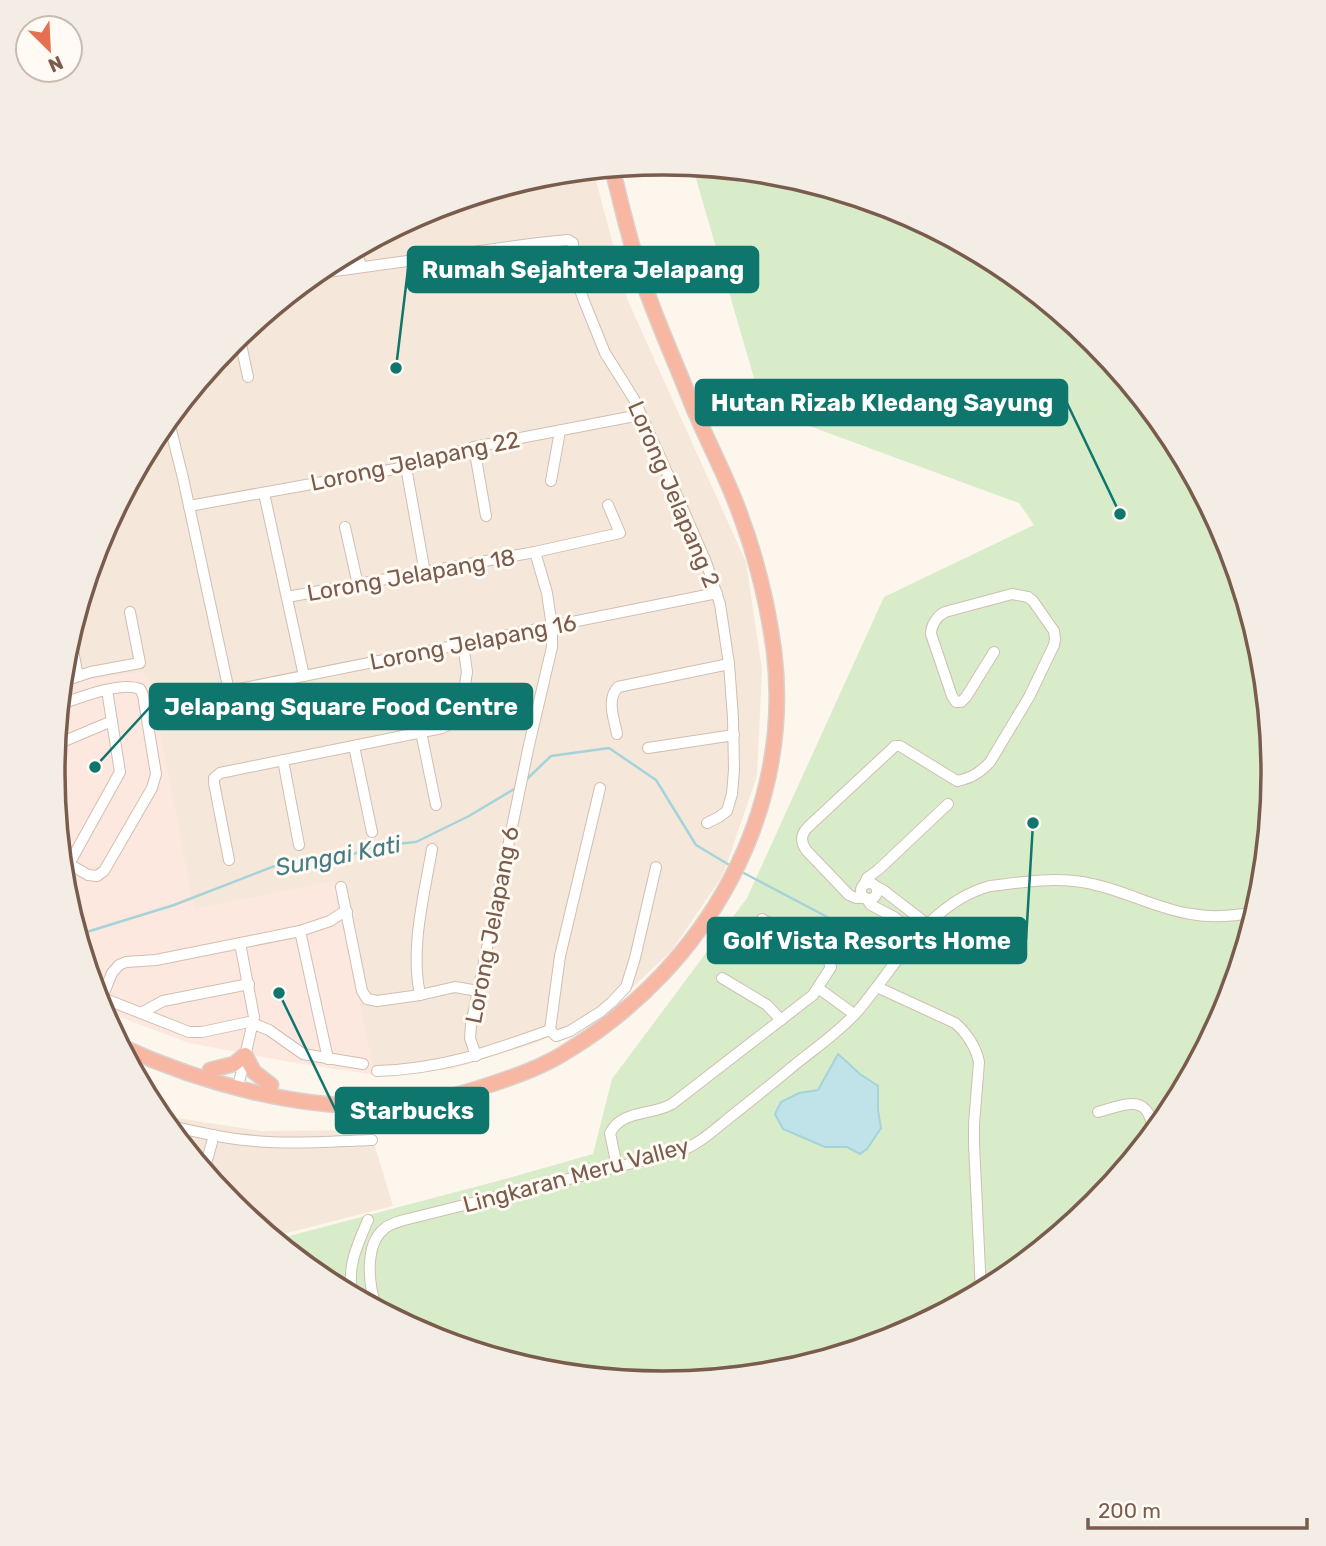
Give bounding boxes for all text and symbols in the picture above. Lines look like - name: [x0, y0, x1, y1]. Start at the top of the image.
- north arrow: [14, 14, 84, 84]
- text: N: [45, 51, 67, 77]
- callout: Rumah Sejahtera Jelapang: [408, 247, 758, 292]
- text: Rumah Sejahtera Jelapang: [422, 256, 744, 284]
- callout: Hutan Rizab Kledang Sayung: [696, 380, 1067, 425]
- text: Hutan Rizab Kledang Sayung: [711, 389, 1053, 417]
- street label: Lorong Jelapang 2: [622, 397, 726, 591]
- street label: Lorong Jelapang 22: [308, 425, 522, 497]
- street label: Lorong Jelapang 18: [305, 543, 517, 607]
- street label: Lorong Jelapang 16: [367, 608, 579, 676]
- callout: Jelapang Square Food Centre: [150, 684, 532, 729]
- text: Jelapang Square Food Centre: [164, 693, 518, 721]
- street label: Lorong Jelapang 6: [459, 824, 525, 1026]
- water label: Sungai Kati: [273, 830, 404, 882]
- callout: Golf Vista Resorts Home: [708, 918, 1026, 963]
- text: Golf Vista Resorts Home: [723, 927, 1011, 955]
- callout: Starbucks: [336, 1088, 488, 1133]
- text: Starbucks: [350, 1097, 474, 1125]
- street label: Lingkaran Meru Valley: [460, 1131, 692, 1219]
- scale bar: [1088, 1486, 1307, 1530]
- text: 200 m: [1098, 1498, 1161, 1523]

